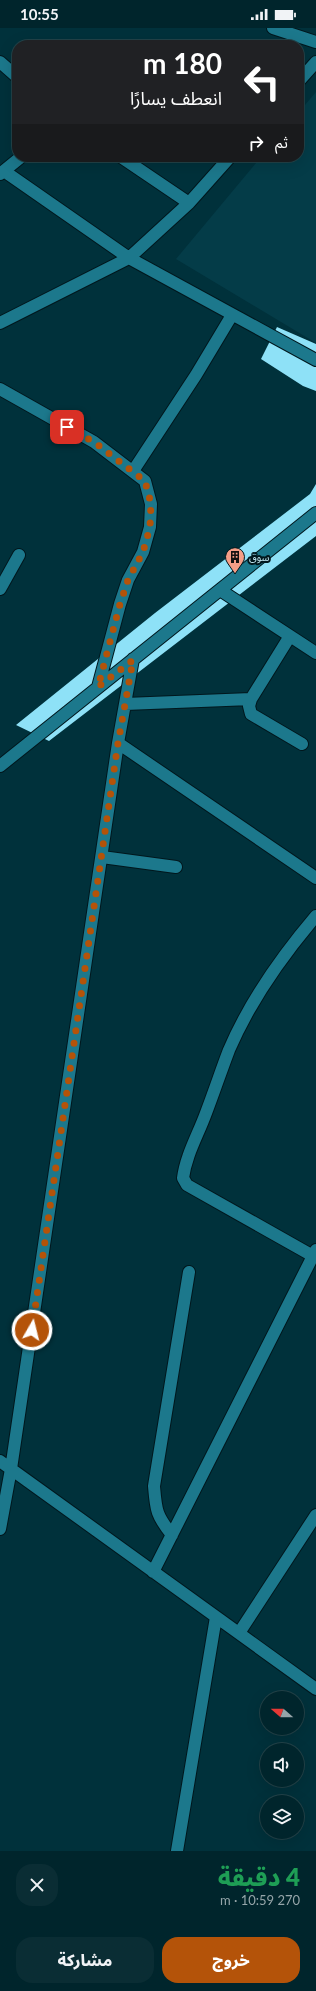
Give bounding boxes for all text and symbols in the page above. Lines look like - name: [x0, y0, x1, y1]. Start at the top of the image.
- text: 10:55: [20, 5, 59, 23]
- text: 180 m: [143, 46, 222, 80]
- icon: left: [236, 56, 288, 108]
- text: انعطف يسارًا: [130, 87, 222, 109]
- icon: right: [245, 132, 267, 154]
- text: ثم: [275, 133, 288, 151]
- pin: [50, 410, 84, 444]
- icon: arrive: [56, 416, 78, 438]
- building icon: سوق: [224, 546, 246, 574]
- place label: سوق: [249, 551, 269, 564]
- position arrow: [11, 1309, 53, 1351]
- north arrow: [260, 1691, 304, 1735]
- map controls: [260, 1691, 304, 1839]
- button: sound: [260, 1743, 304, 1787]
- button: layers: [260, 1795, 304, 1839]
- text: 4 دقيقة: [218, 1862, 300, 1891]
- button: close: [16, 1864, 58, 1906]
- text: 270 m · 10:59: [220, 1892, 300, 1908]
- button: مشاركة: [16, 1937, 154, 1983]
- button: خروج: [162, 1937, 300, 1983]

